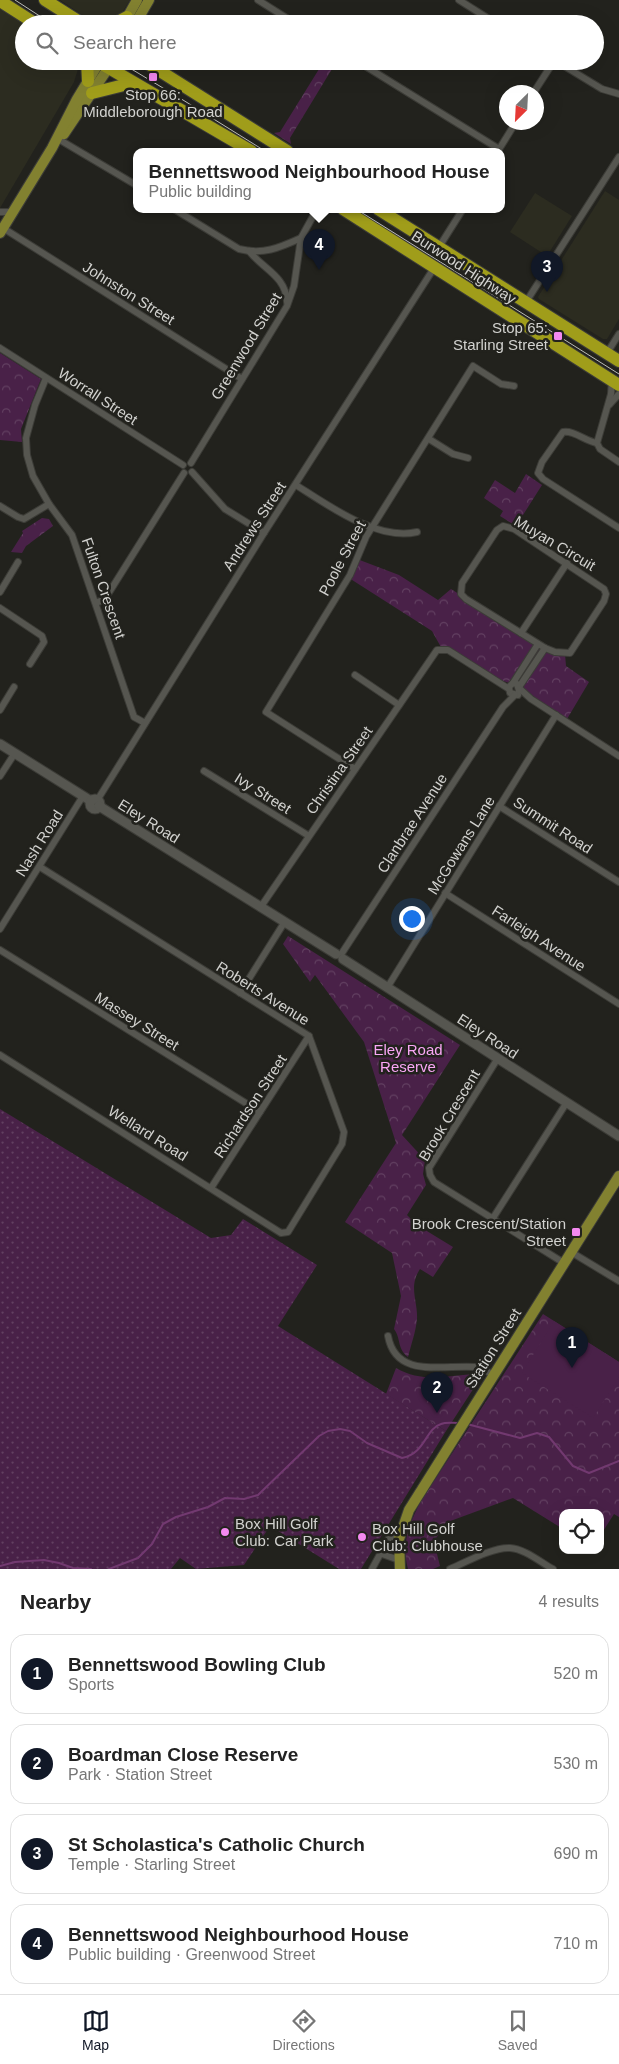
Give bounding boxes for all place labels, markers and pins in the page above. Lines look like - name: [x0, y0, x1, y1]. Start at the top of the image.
- marker: Stop 66: Middleborough Road: [147, 71, 159, 83]
- place label: Stop 66: Middleborough Road: [83, 86, 223, 120]
- pin: 4: [303, 229, 335, 270]
- pin: 3: [531, 251, 563, 292]
- place label: Stop 65: Starling Street: [453, 319, 549, 353]
- marker: Stop 65: Starling Street: [552, 330, 564, 342]
- place label: Brook Crescent/Station Street: [412, 1215, 567, 1249]
- marker: Brook Crescent/Station Street: [570, 1226, 582, 1238]
- pin: 1: [556, 1327, 588, 1368]
- pin: 2: [421, 1372, 453, 1413]
- place label: Box Hill Golf Club: Car Park: [235, 1515, 334, 1549]
- place label: Box Hill Golf Club: Clubhouse: [372, 1520, 483, 1554]
- marker: Box Hill Golf Club: Car Park: [219, 1526, 231, 1538]
- marker: Box Hill Golf Club: Clubhouse: [356, 1531, 368, 1543]

